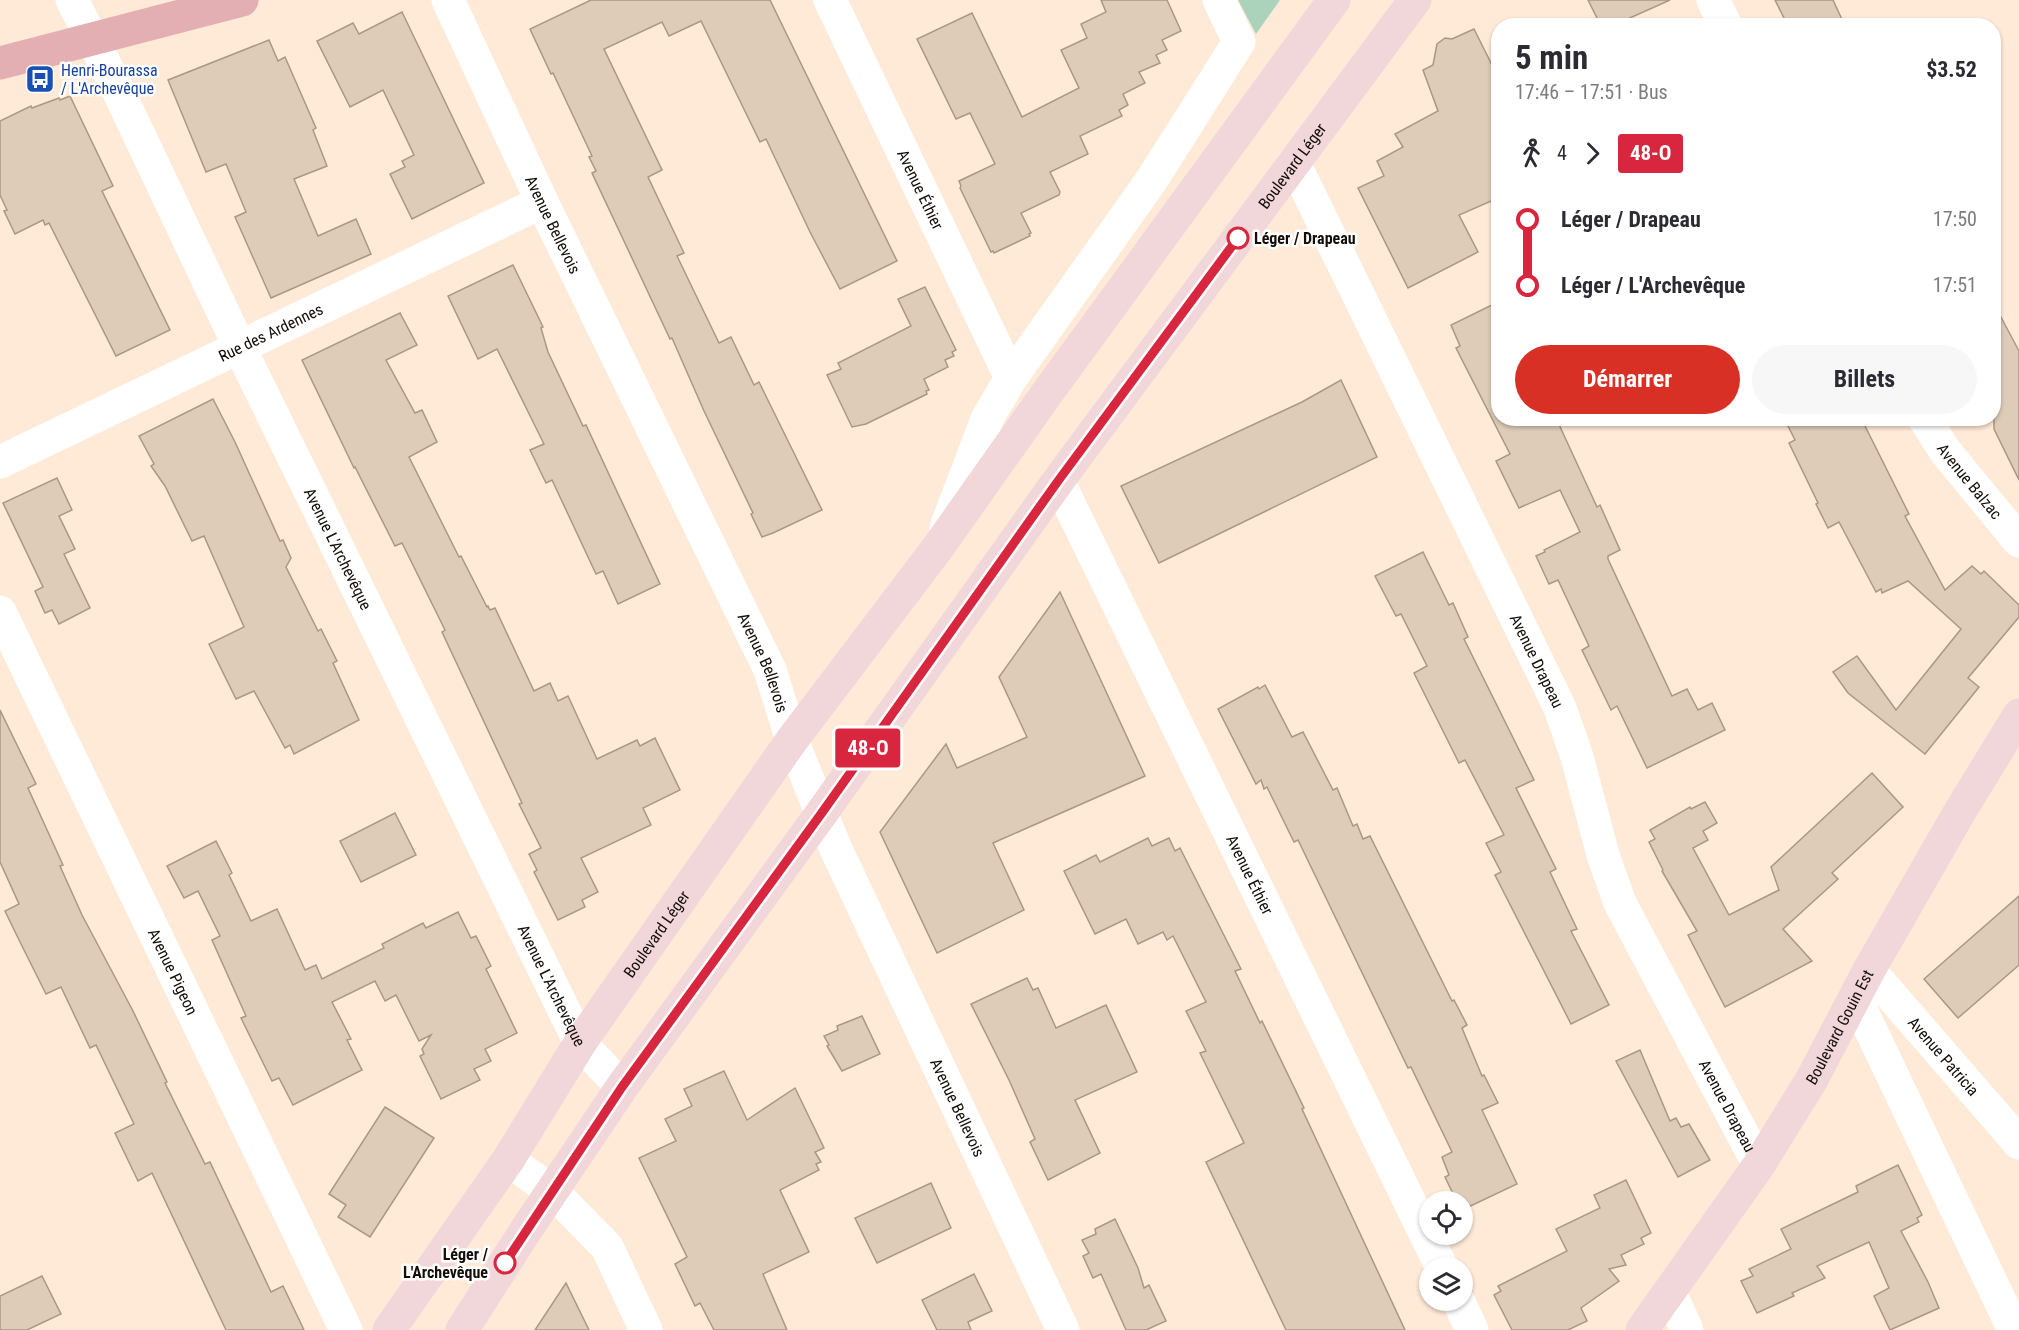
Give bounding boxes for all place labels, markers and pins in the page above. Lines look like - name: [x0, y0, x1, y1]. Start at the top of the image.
- place label: Henri-Bourassa / L'Archevêque: [61, 61, 158, 98]
- bus stop icon: Henri-Bourassa / L'Archevêque: [24, 63, 56, 95]
- marker: Léger / Drapeau: [1227, 227, 1249, 249]
- place label: Léger / Drapeau: [1254, 229, 1356, 248]
- place label: Léger / L'Archevêque: [403, 1245, 489, 1282]
- marker: Léger / L'Archevêque: [494, 1252, 516, 1274]

